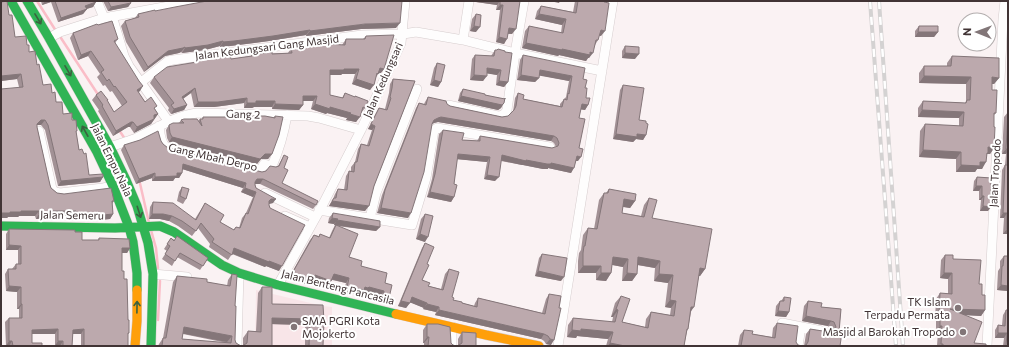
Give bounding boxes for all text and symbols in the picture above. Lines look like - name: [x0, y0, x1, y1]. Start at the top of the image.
- north arrow: [957, 12, 997, 52]
- one-way arrow: [34, 13, 42, 25]
- text: N: [960, 28, 973, 36]
- street label: Jalan Kedungsari Gang Masjid: [194, 31, 340, 63]
- street label: Jalan Kedungsari: [360, 40, 406, 120]
- one-way arrow: [65, 65, 73, 77]
- street label: Gang 2: [226, 106, 260, 121]
- street label: Jalan Empu Nala: [88, 121, 136, 199]
- one-way arrow: [81, 126, 89, 138]
- street label: Jalan Tropodo: [986, 138, 1004, 208]
- street label: Gang Mbah Derpo: [167, 140, 259, 173]
- one-way arrow: [136, 206, 143, 219]
- street label: Jalan Semeru: [40, 207, 104, 223]
- street label: Jalan Benteng Pancasila: [280, 266, 396, 308]
- place label: TK Islam Terpadu Permata: [864, 295, 950, 321]
- one-way arrow: [133, 301, 141, 314]
- marker: TK Islam Terpadu Permata: [953, 303, 963, 313]
- place label: SMA PGRI Kota Mojokerto: [302, 314, 380, 340]
- marker: SMA PGRI Kota Mojokerto: [289, 322, 299, 332]
- place label: Masjid al Barokah Tropodo: [822, 325, 955, 338]
- marker: Masjid al Barokah Tropodo: [958, 327, 968, 337]

